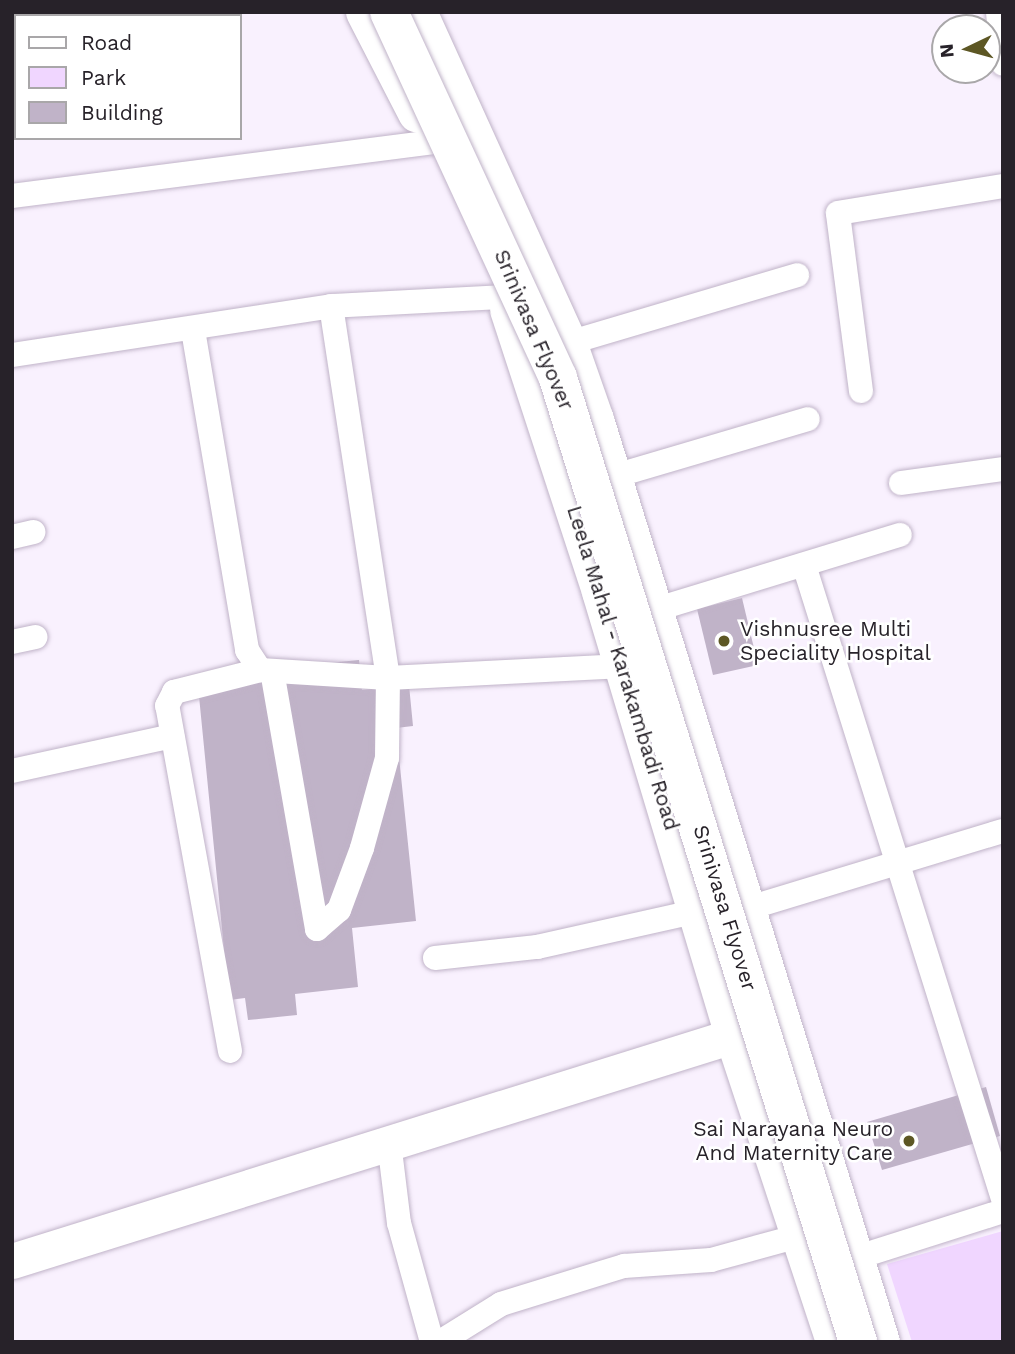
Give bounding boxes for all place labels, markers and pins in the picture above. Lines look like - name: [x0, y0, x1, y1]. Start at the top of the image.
- place label: Vishnusree Multi Speciality Hospital: [740, 616, 931, 666]
- marker: Vishnusree Multi Speciality Hospital: [714, 631, 734, 651]
- place label: Sai Narayana Neuro And Maternity Care: [693, 1116, 893, 1166]
- marker: Sai Narayana Neuro And Maternity Care: [899, 1131, 919, 1151]

